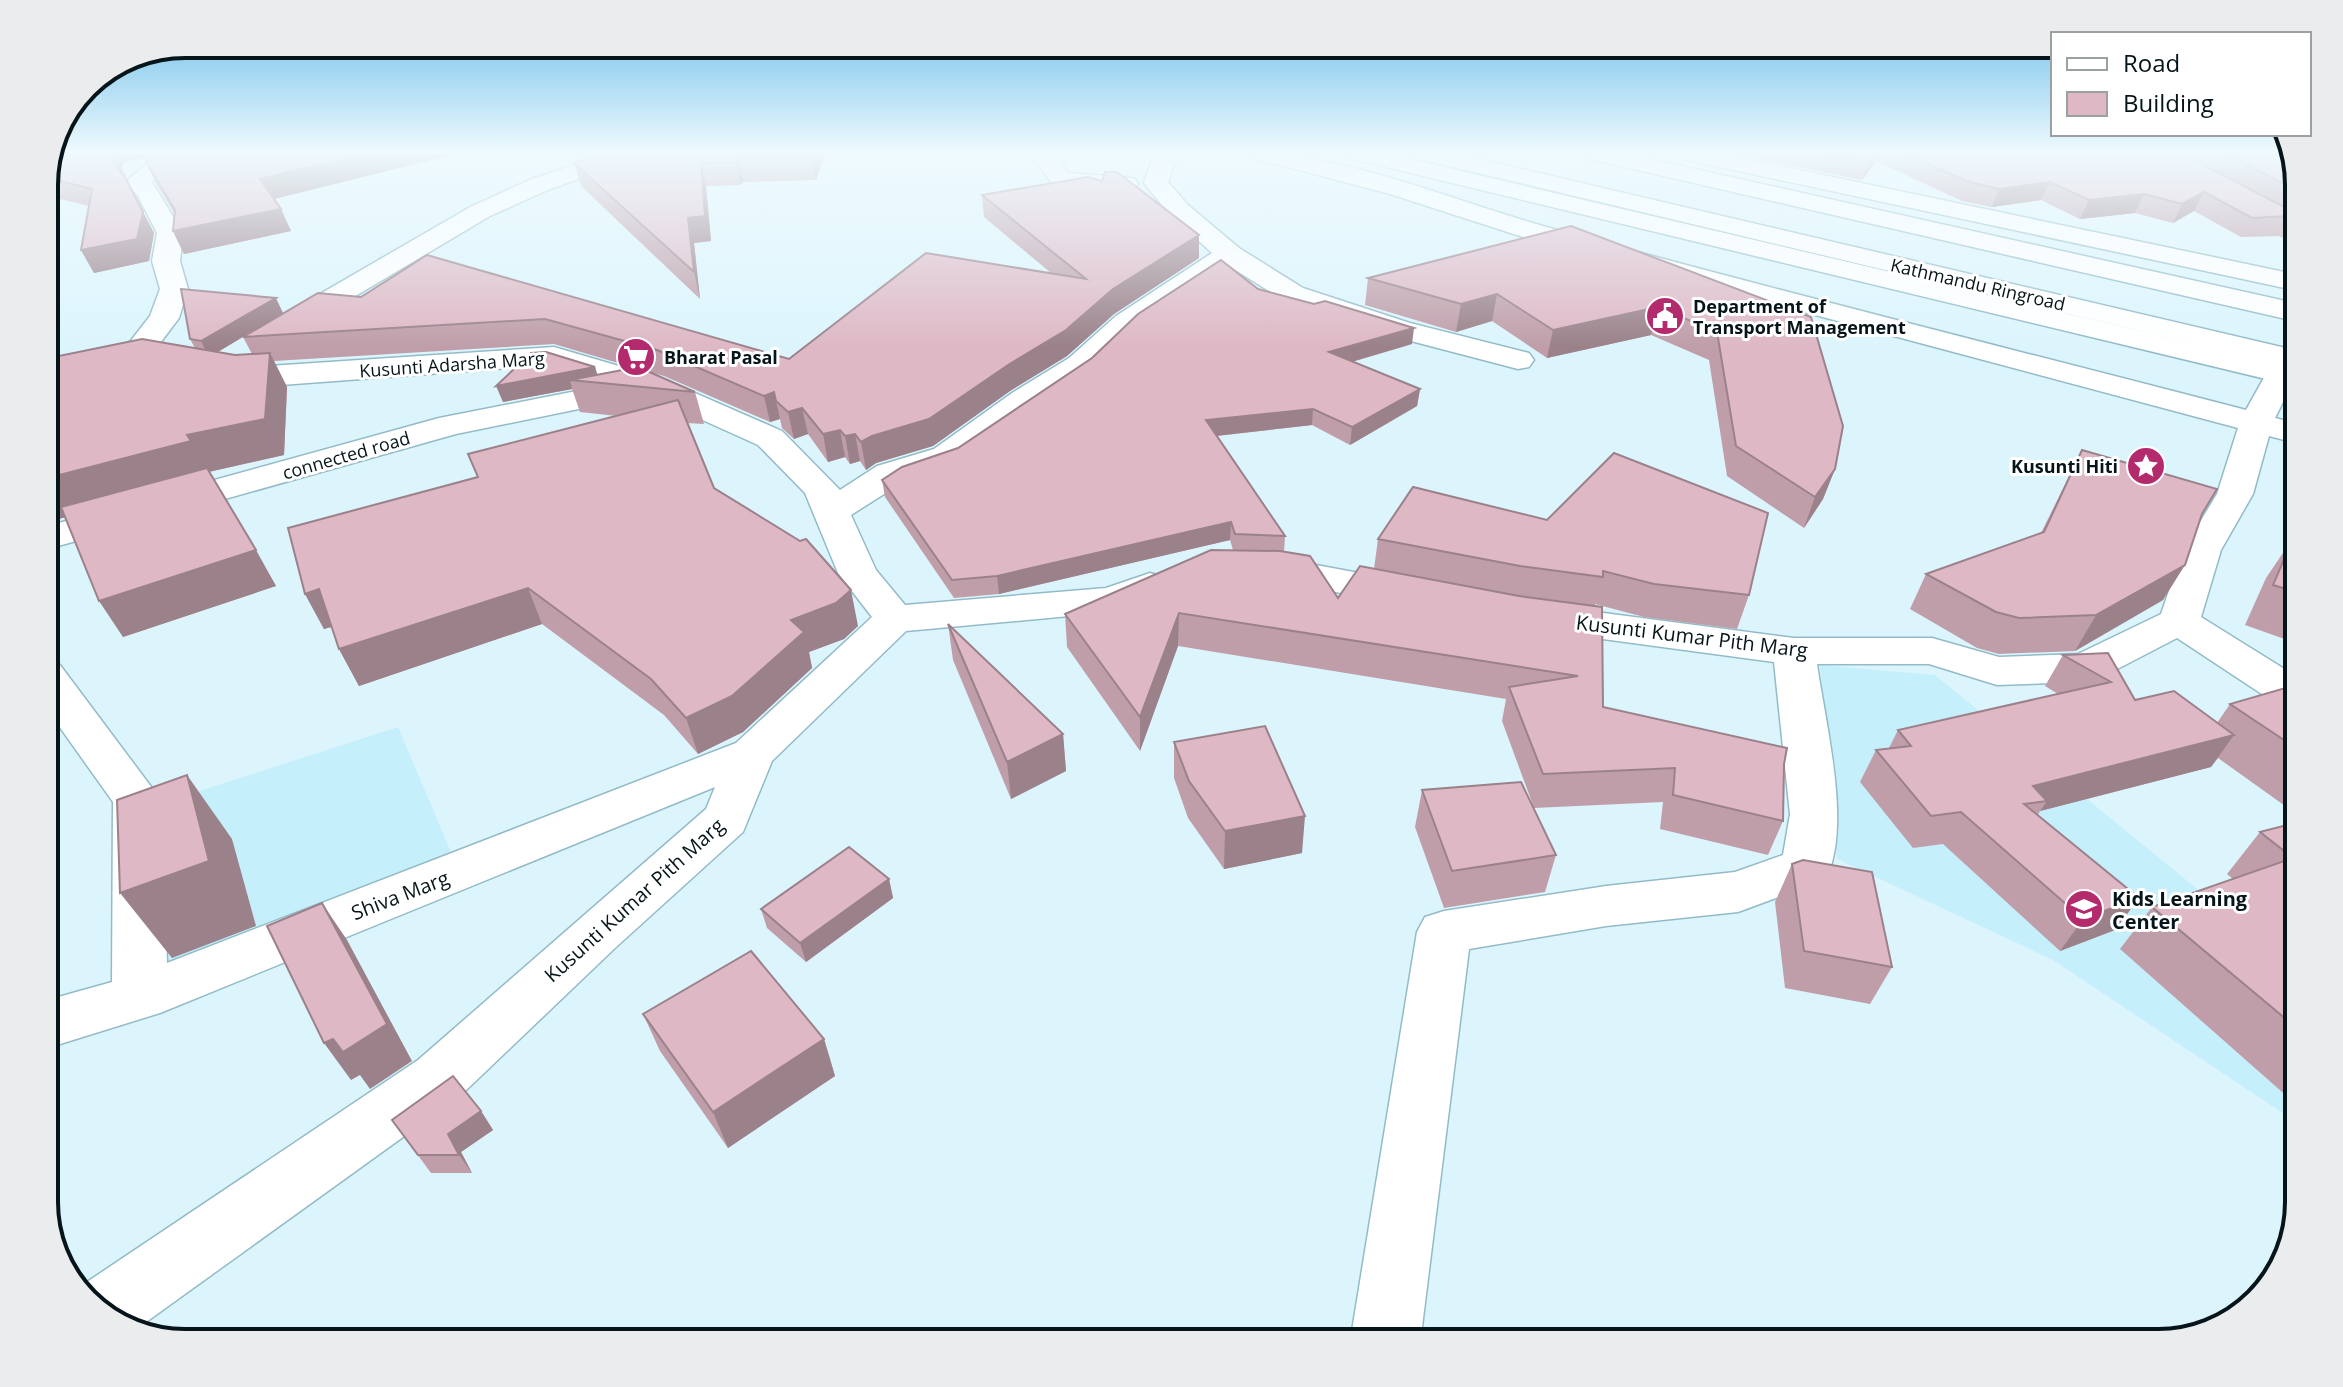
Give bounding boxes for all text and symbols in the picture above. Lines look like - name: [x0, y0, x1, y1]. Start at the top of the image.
- legend: [2051, 32, 2311, 136]
- text: Road: [2123, 46, 2180, 79]
- text: Building: [2123, 86, 2214, 119]
- street label: Kathmandu Ringroad: [1888, 252, 2068, 316]
- place label: Department of Transport Management: [1693, 294, 1906, 339]
- public building icon: Department of Transport Management: [1644, 295, 1686, 337]
- supermarket icon: Bharat Pasal: [615, 336, 657, 378]
- place label: Bharat Pasal: [664, 345, 778, 369]
- street label: Kusunti Adarsha Marg: [359, 346, 546, 382]
- street label: connected road: [279, 425, 413, 485]
- place icon: Kusunti Hiti: [2125, 445, 2167, 487]
- place label: Kusunti Hiti: [2011, 454, 2118, 478]
- street label: Kusunti Kumar Pith Marg: [1575, 608, 1810, 664]
- street label: Kusunti Kumar Pith Marg: [538, 812, 730, 988]
- street label: Shiva Marg: [347, 864, 453, 926]
- place label: Kids Learning Center: [2112, 885, 2248, 935]
- school or university icon: Kids Learning Center: [2063, 888, 2105, 930]

